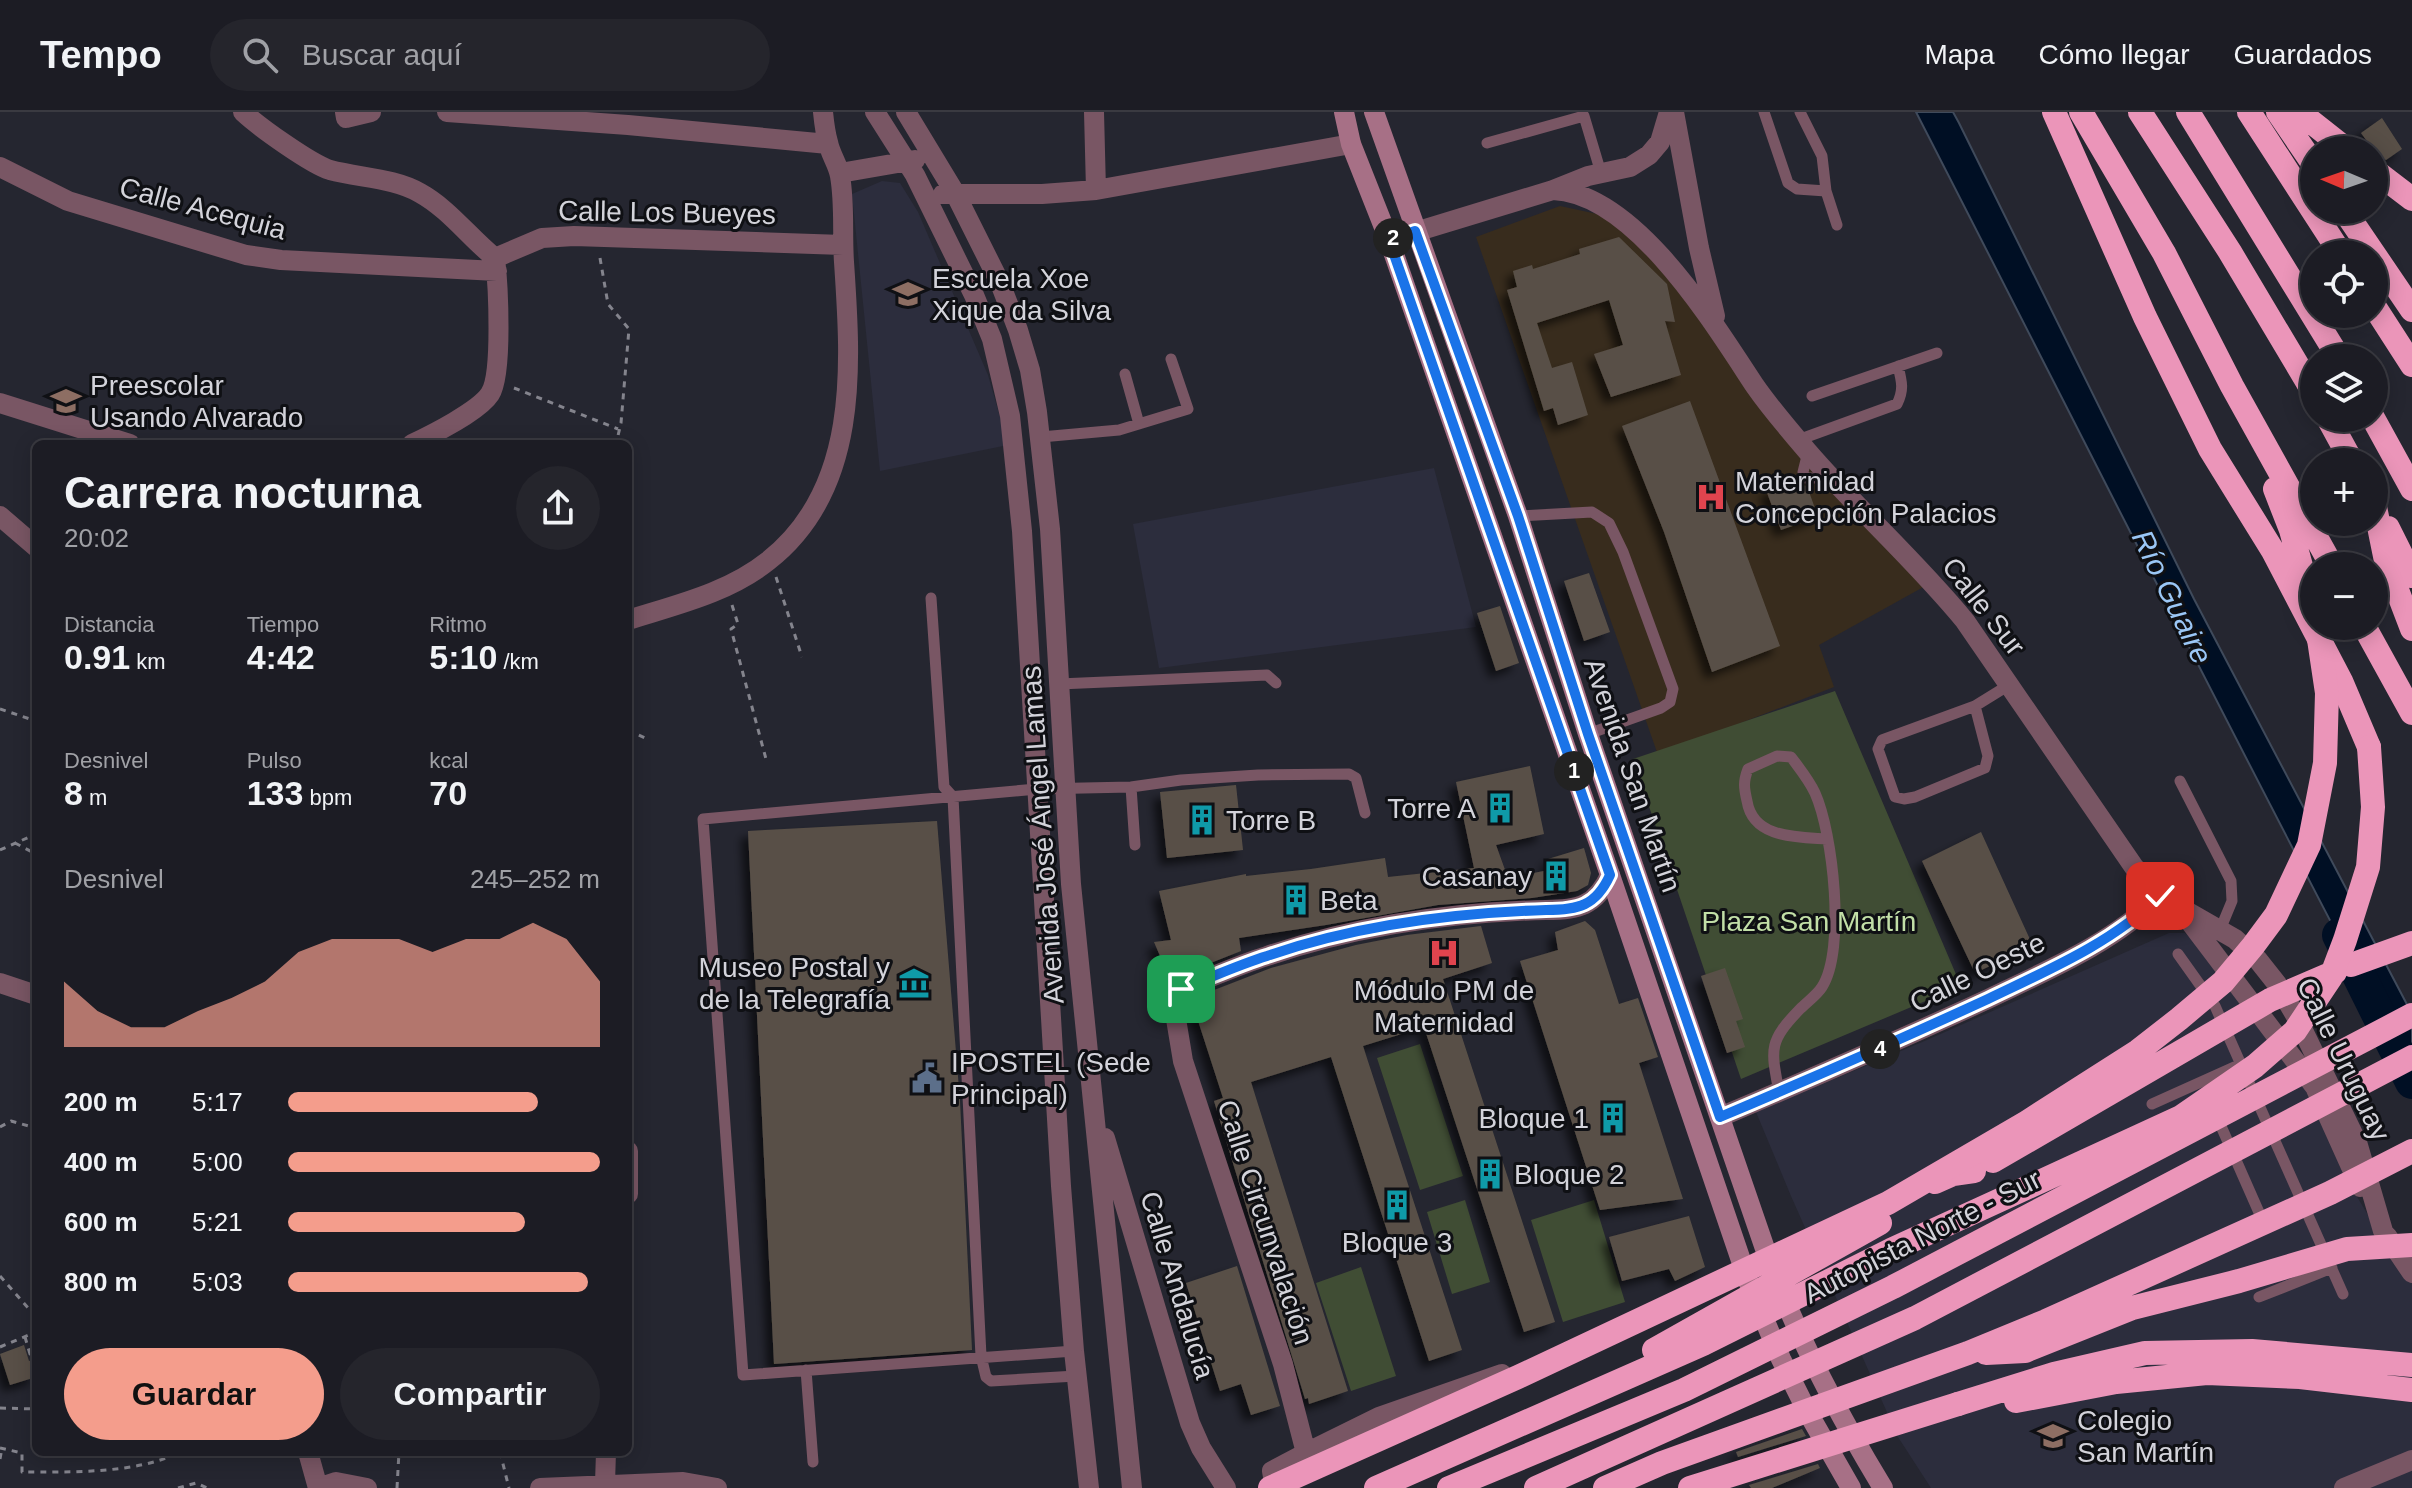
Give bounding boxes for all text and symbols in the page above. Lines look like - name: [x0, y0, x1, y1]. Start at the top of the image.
- search box: [210, 19, 770, 91]
- icon: search: [238, 33, 282, 77]
- text: Tempo: [40, 34, 162, 76]
- text: Buscar aquí: [302, 38, 462, 71]
- text: Mapa: [1924, 39, 1995, 70]
- text: Cómo llegar: [2039, 39, 2189, 70]
- text: Guardados: [2233, 39, 2372, 70]
- north arrow: [2300, 136, 2388, 224]
- map controls: [2300, 136, 2388, 640]
- street label: Calle Acequia: [116, 171, 290, 246]
- street label: Calle Los Bueyes: [558, 195, 776, 230]
- pin: 2: [1373, 218, 1413, 258]
- text: 2: [1387, 225, 1399, 250]
- button: locate: [2300, 240, 2388, 328]
- place label: Escuela Xoe Xique da Silva: [932, 263, 1111, 326]
- school or university icon: Escuela Xoe Xique da Silva: [891, 277, 925, 311]
- button: layers: [2300, 344, 2388, 432]
- place label: Preescolar Usando Alvarado: [90, 370, 303, 433]
- school or university icon: Preescolar Usando Alvarado: [49, 384, 83, 418]
- button: +: [2300, 448, 2388, 536]
- button: share: [516, 466, 600, 550]
- place label: Maternidad Concepción Palacios: [1735, 466, 1997, 529]
- text: Carrera nocturna: [64, 468, 421, 517]
- hospital icon: Maternidad Concepción Palacios: [1694, 480, 1728, 514]
- text: 20:02: [64, 523, 129, 553]
- water label: Río Guaire: [2126, 524, 2219, 669]
- street label: Calle Sur: [1936, 551, 2031, 661]
- button: −: [2300, 552, 2388, 640]
- text: Distancia: [64, 612, 154, 637]
- text: Tiempo: [247, 612, 319, 637]
- text: Ritmo: [429, 612, 487, 637]
- text: 0.91: [64, 638, 130, 676]
- text: 4:42: [247, 638, 315, 676]
- text: 5:10: [429, 638, 497, 676]
- text: km: [130, 649, 166, 674]
- text: /km: [497, 649, 539, 674]
- street label: Avenida San Martín: [1578, 654, 1687, 896]
- street label: Avenida José Ángel Lamas: [1015, 665, 1070, 1005]
- text: Desnivel: [64, 748, 148, 773]
- text: Pulso: [247, 748, 302, 773]
- text: kcal: [429, 748, 468, 773]
- pin: 1: [1554, 751, 1594, 791]
- text: 1: [1568, 758, 1580, 783]
- text: 8: [64, 774, 83, 812]
- text: 133: [247, 774, 303, 812]
- text: 70: [429, 774, 467, 812]
- text: m: [83, 785, 107, 810]
- text: bpm: [303, 785, 352, 810]
- building icon: Torre A: [1483, 791, 1517, 825]
- place label: Torre A: [1387, 793, 1476, 824]
- building icon: Torre B: [1185, 803, 1219, 837]
- place label: Torre B: [1226, 805, 1316, 836]
- building icon: Casanay: [1539, 859, 1573, 893]
- place label: Casanay: [1421, 861, 1532, 892]
- pin: [2126, 862, 2194, 930]
- text: Desnivel: [64, 864, 164, 894]
- text: 245–252 m: [470, 864, 600, 894]
- icon: check: [2138, 874, 2182, 918]
- building icon: Beta: [1279, 883, 1313, 917]
- place label: Beta: [1320, 885, 1378, 916]
- park label: Plaza San Martín: [1702, 906, 1916, 937]
- street label: Calle Oeste: [1905, 926, 2050, 1018]
- hospital icon: Módulo PM de Maternidad: [1427, 936, 1461, 970]
- place label: Museo Postal y de la Telegrafía: [699, 952, 890, 1015]
- pin: [1147, 955, 1215, 1023]
- museum icon: Museo Postal y de la Telegrafía: [897, 966, 931, 1000]
- icon: arrive: [1159, 967, 1203, 1011]
- street label: Calle Uruguay: [2291, 973, 2396, 1146]
- place label: Módulo PM de Maternidad: [1354, 975, 1534, 1038]
- pin: 4: [1860, 1029, 1900, 1069]
- text: 4: [1874, 1036, 1886, 1061]
- place label: IPOSTEL (Sede Principal): [951, 1047, 1151, 1110]
- public building icon: IPOSTEL (Sede Principal): [910, 1061, 944, 1095]
- text: 200 m: [64, 1087, 138, 1117]
- text: 5:17: [192, 1087, 243, 1117]
- street label: Calle Circunvalación: [1211, 1096, 1320, 1348]
- building icon: Bloque 1: [1596, 1101, 1630, 1135]
- place label: Bloque 1: [1478, 1103, 1589, 1134]
- text: 400 m: [64, 1147, 138, 1177]
- text: 5:00: [192, 1147, 243, 1177]
- building icon: Bloque 2: [1473, 1157, 1507, 1191]
- place label: Bloque 2: [1514, 1159, 1625, 1190]
- street label: Autopista Norte - Sur: [1799, 1163, 2046, 1310]
- street label: Calle Andalucía: [1134, 1188, 1221, 1383]
- building icon: Bloque 3: [1380, 1188, 1414, 1222]
- text: 600 m: [64, 1207, 138, 1237]
- text: 5:21: [192, 1207, 243, 1237]
- place label: Bloque 3: [1342, 1227, 1452, 1258]
- text: 800 m: [64, 1267, 138, 1297]
- text: 5:03: [192, 1267, 243, 1297]
- button: Guardar: [64, 1348, 324, 1440]
- button: Compartir: [340, 1348, 600, 1440]
- place label: Colegio San Martín: [2077, 1405, 2214, 1468]
- school or university icon: Colegio San Martín: [2036, 1419, 2070, 1453]

